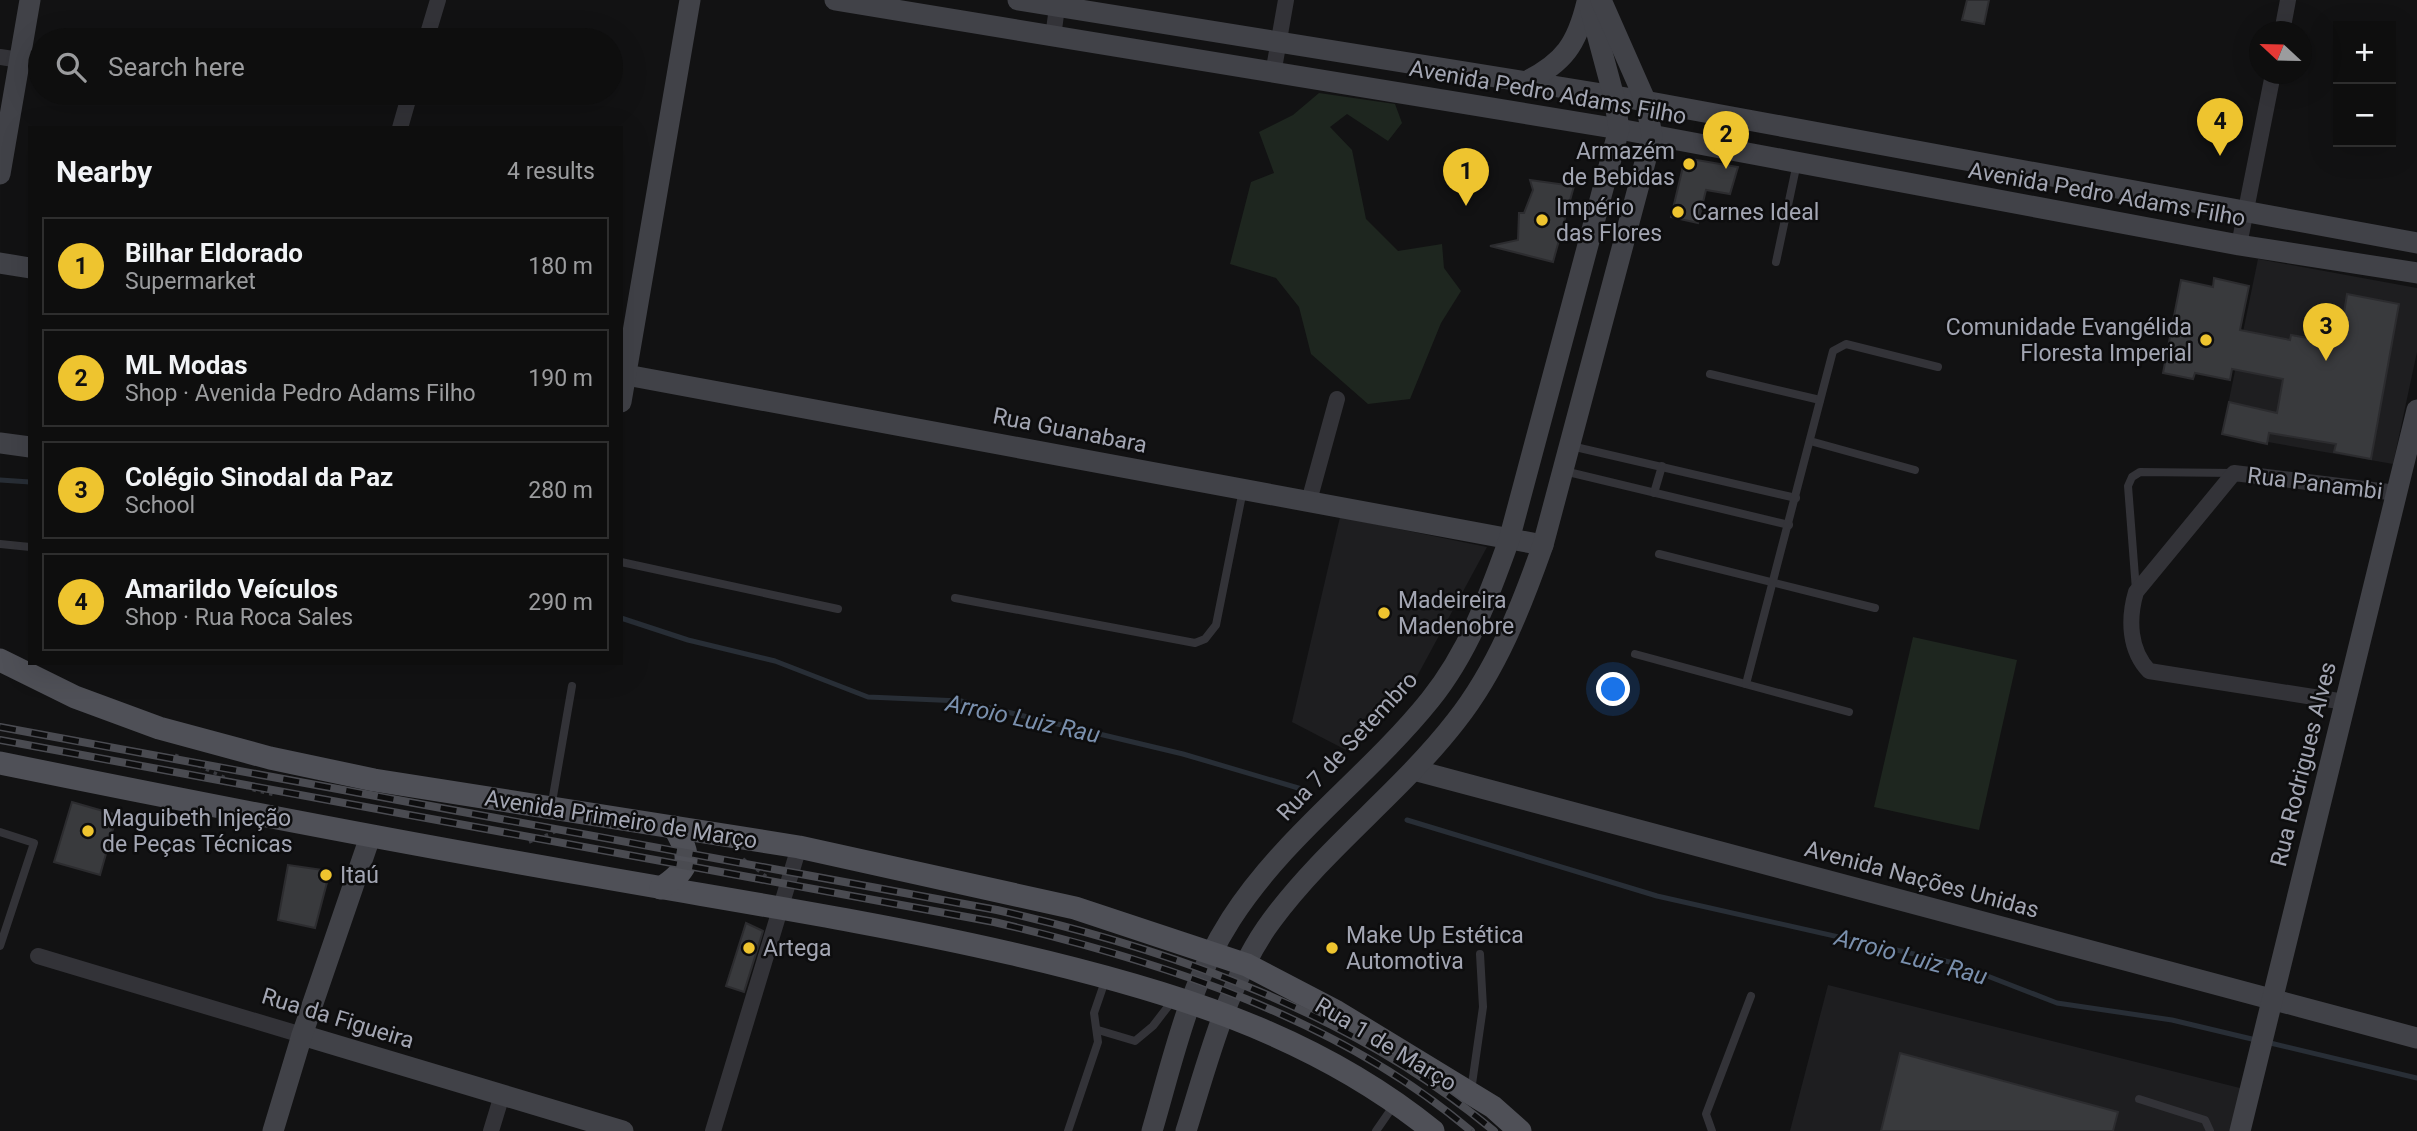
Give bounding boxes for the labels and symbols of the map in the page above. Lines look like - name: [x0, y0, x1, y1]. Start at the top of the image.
- north arrow: [2249, 21, 2312, 84]
- street label: Avenida Pedro Adams Filho: [1407, 55, 1689, 130]
- pin: 4: [2197, 98, 2243, 156]
- pin: 2: [1703, 111, 1749, 169]
- place label: Armazém de Bebidas: [1562, 138, 1675, 191]
- pin: 1: [1443, 148, 1489, 206]
- marker: Armazém de Bebidas: [1681, 156, 1697, 172]
- street label: Avenida Pedro Adams Filho: [1966, 157, 2248, 232]
- place label: Império das Flores: [1556, 194, 1662, 247]
- place label: Carnes Ideal: [1692, 199, 1819, 226]
- marker: Carnes Ideal: [1670, 204, 1686, 220]
- marker: Império das Flores: [1534, 212, 1550, 228]
- pin: 3: [2303, 303, 2349, 361]
- place label: Comunidade Evangélida Floresta Imperial: [1946, 314, 2192, 367]
- marker: Comunidade Evangélida Floresta Imperial: [2198, 332, 2214, 348]
- street label: Rua Guanabara: [991, 402, 1149, 459]
- street label: Rua Panambi: [2246, 462, 2384, 505]
- place label: Madeireira Madenobre: [1398, 587, 1514, 640]
- marker: Madeireira Madenobre: [1376, 605, 1392, 621]
- street label: Rua Rodrigues Alves: [2265, 659, 2342, 869]
- street label: Rua 7 de Setembro: [1271, 666, 1423, 826]
- your location: [1596, 672, 1630, 706]
- water label: Arroio Luiz Rau: [942, 689, 1103, 749]
- street label: Avenida Primeiro de Março: [483, 785, 759, 854]
- place label: Maguibeth Injeção de Peças Técnicas: [102, 805, 293, 858]
- marker: Maguibeth Injeção de Peças Técnicas: [80, 823, 96, 839]
- street label: Avenida Nações Unidas: [1802, 835, 2042, 924]
- place label: Itaú: [340, 862, 379, 889]
- marker: Itaú: [318, 867, 334, 883]
- place label: Make Up Estética Automotiva: [1346, 922, 1524, 975]
- water label: Arroio Luiz Rau: [1831, 923, 1990, 991]
- place label: Artega: [763, 935, 832, 962]
- marker: Artega: [741, 940, 757, 956]
- marker: Make Up Estética Automotiva: [1324, 940, 1340, 956]
- street label: Rua da Figueira: [258, 982, 417, 1054]
- street label: Rua 1 de Março: [1310, 992, 1461, 1097]

